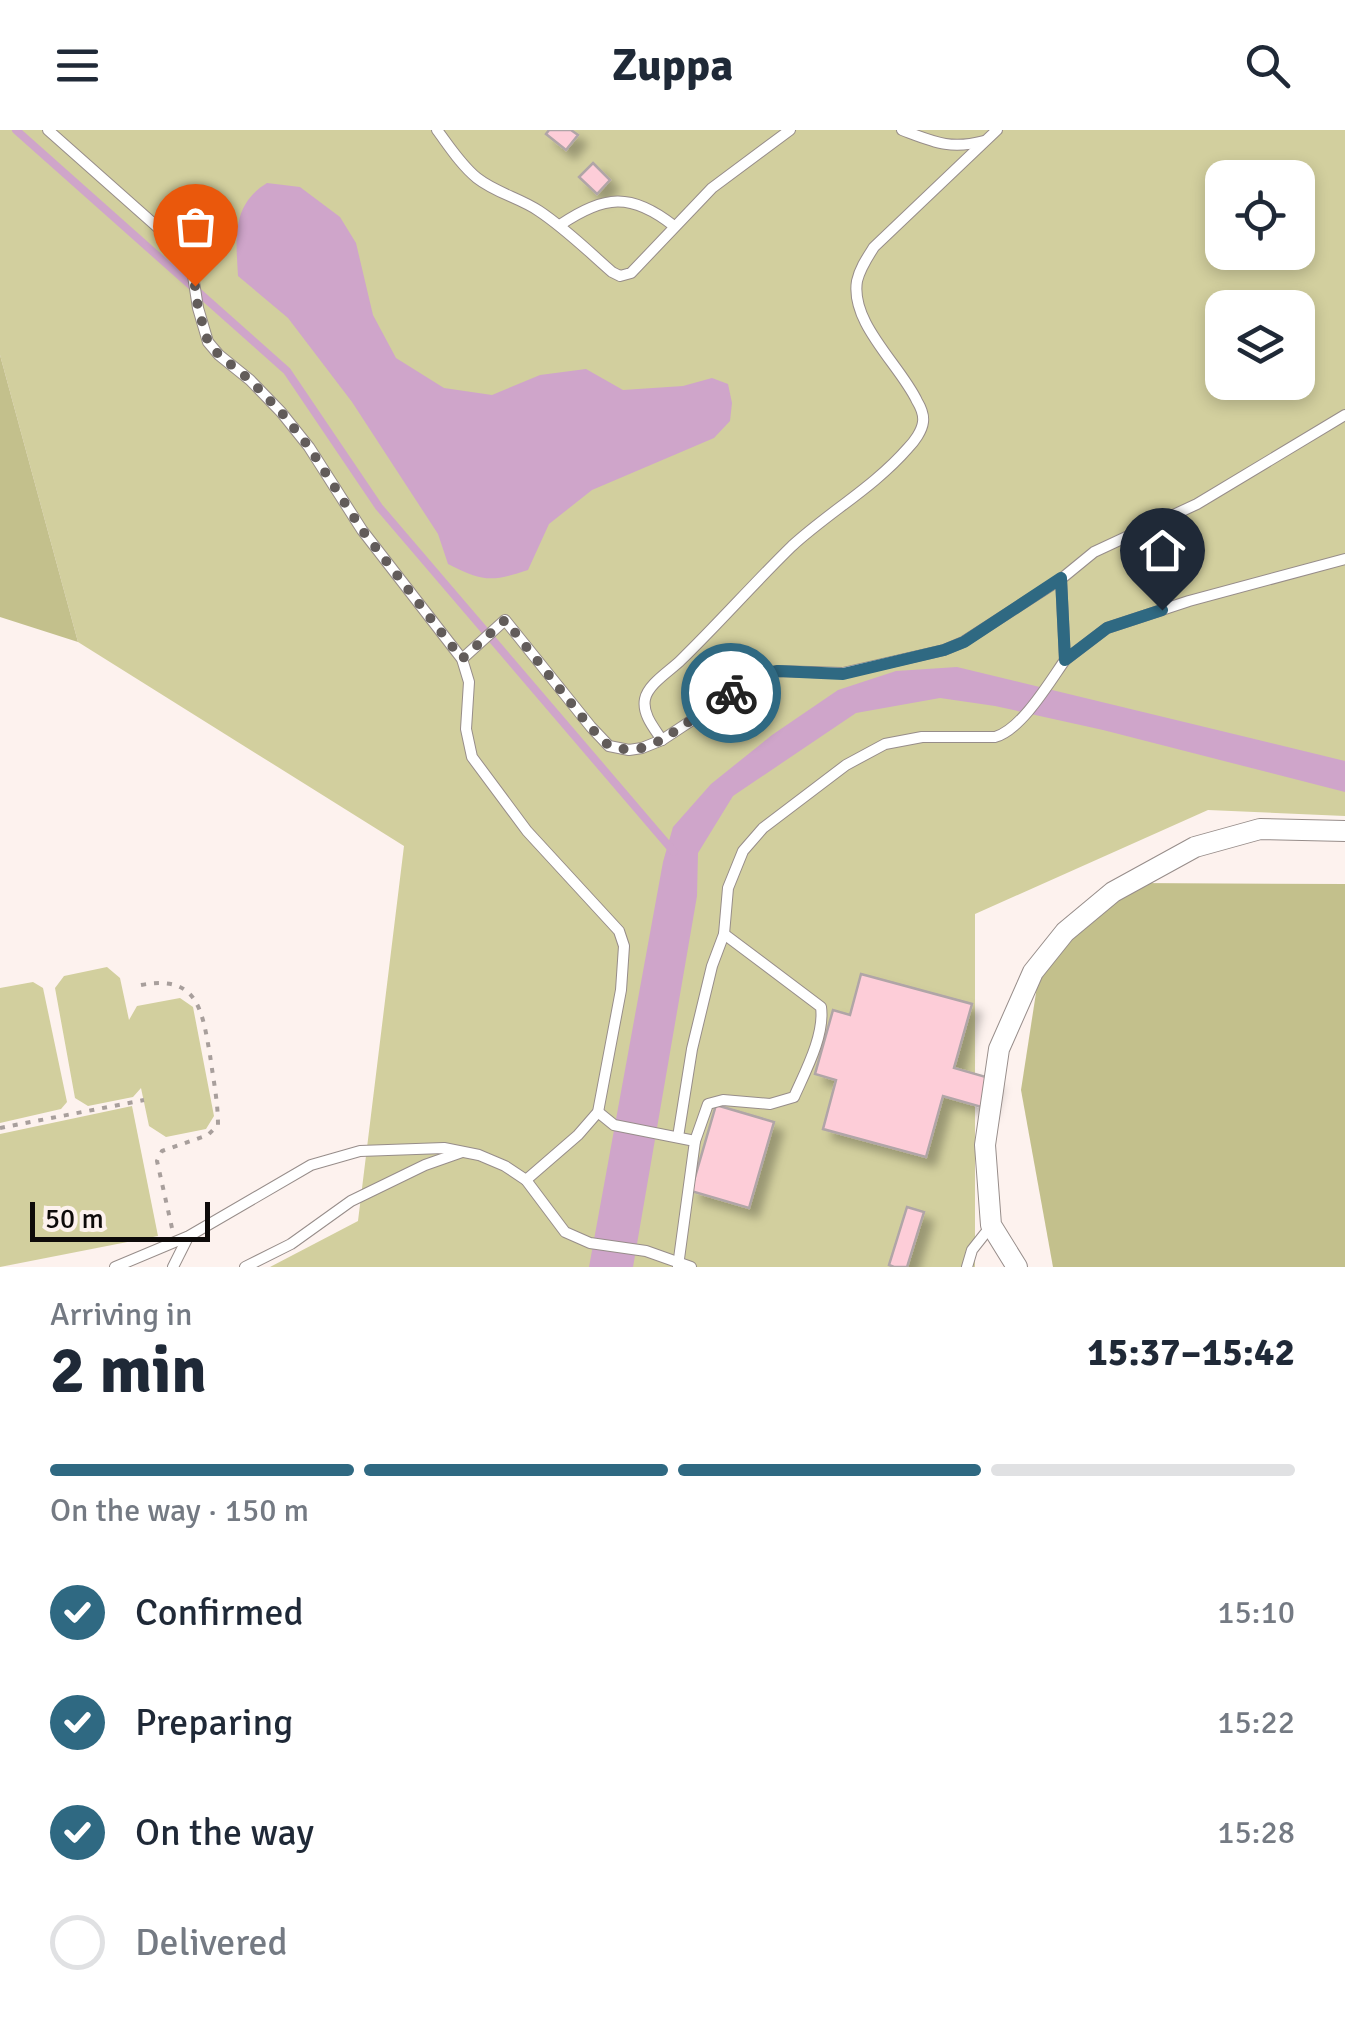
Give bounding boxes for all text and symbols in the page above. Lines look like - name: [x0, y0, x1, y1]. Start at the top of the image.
- icon: menu: [50, 38, 105, 93]
- text: Zuppa: [612, 38, 733, 93]
- icon: search: [1240, 38, 1295, 93]
- map controls: [1205, 160, 1315, 400]
- button: locate: [1205, 160, 1315, 270]
- pin: [153, 184, 238, 287]
- icon: bag: [168, 199, 223, 254]
- button: layers: [1205, 290, 1315, 400]
- pin: [1120, 508, 1205, 611]
- icon: home: [1135, 523, 1190, 578]
- courier: [681, 643, 781, 743]
- icon: bike: [704, 666, 759, 721]
- scale bar: [30, 1197, 210, 1242]
- text: 50 m: [45, 1202, 104, 1236]
- text: Arriving in: [50, 1295, 192, 1334]
- text: 15:37–15:42: [1087, 1329, 1295, 1376]
- text: 2 min: [50, 1331, 207, 1411]
- text: On the way · 150 m: [50, 1491, 309, 1530]
- icon: check: [50, 1585, 105, 1640]
- text: Confirmed: [135, 1589, 304, 1636]
- text: 15:10: [1217, 1593, 1295, 1632]
- icon: check: [50, 1695, 105, 1750]
- text: Preparing: [135, 1699, 293, 1746]
- text: 15:22: [1217, 1703, 1295, 1742]
- icon: check: [50, 1805, 105, 1860]
- text: On the way: [135, 1809, 314, 1856]
- text: 15:28: [1217, 1813, 1295, 1852]
- text: Delivered: [135, 1919, 288, 1966]

